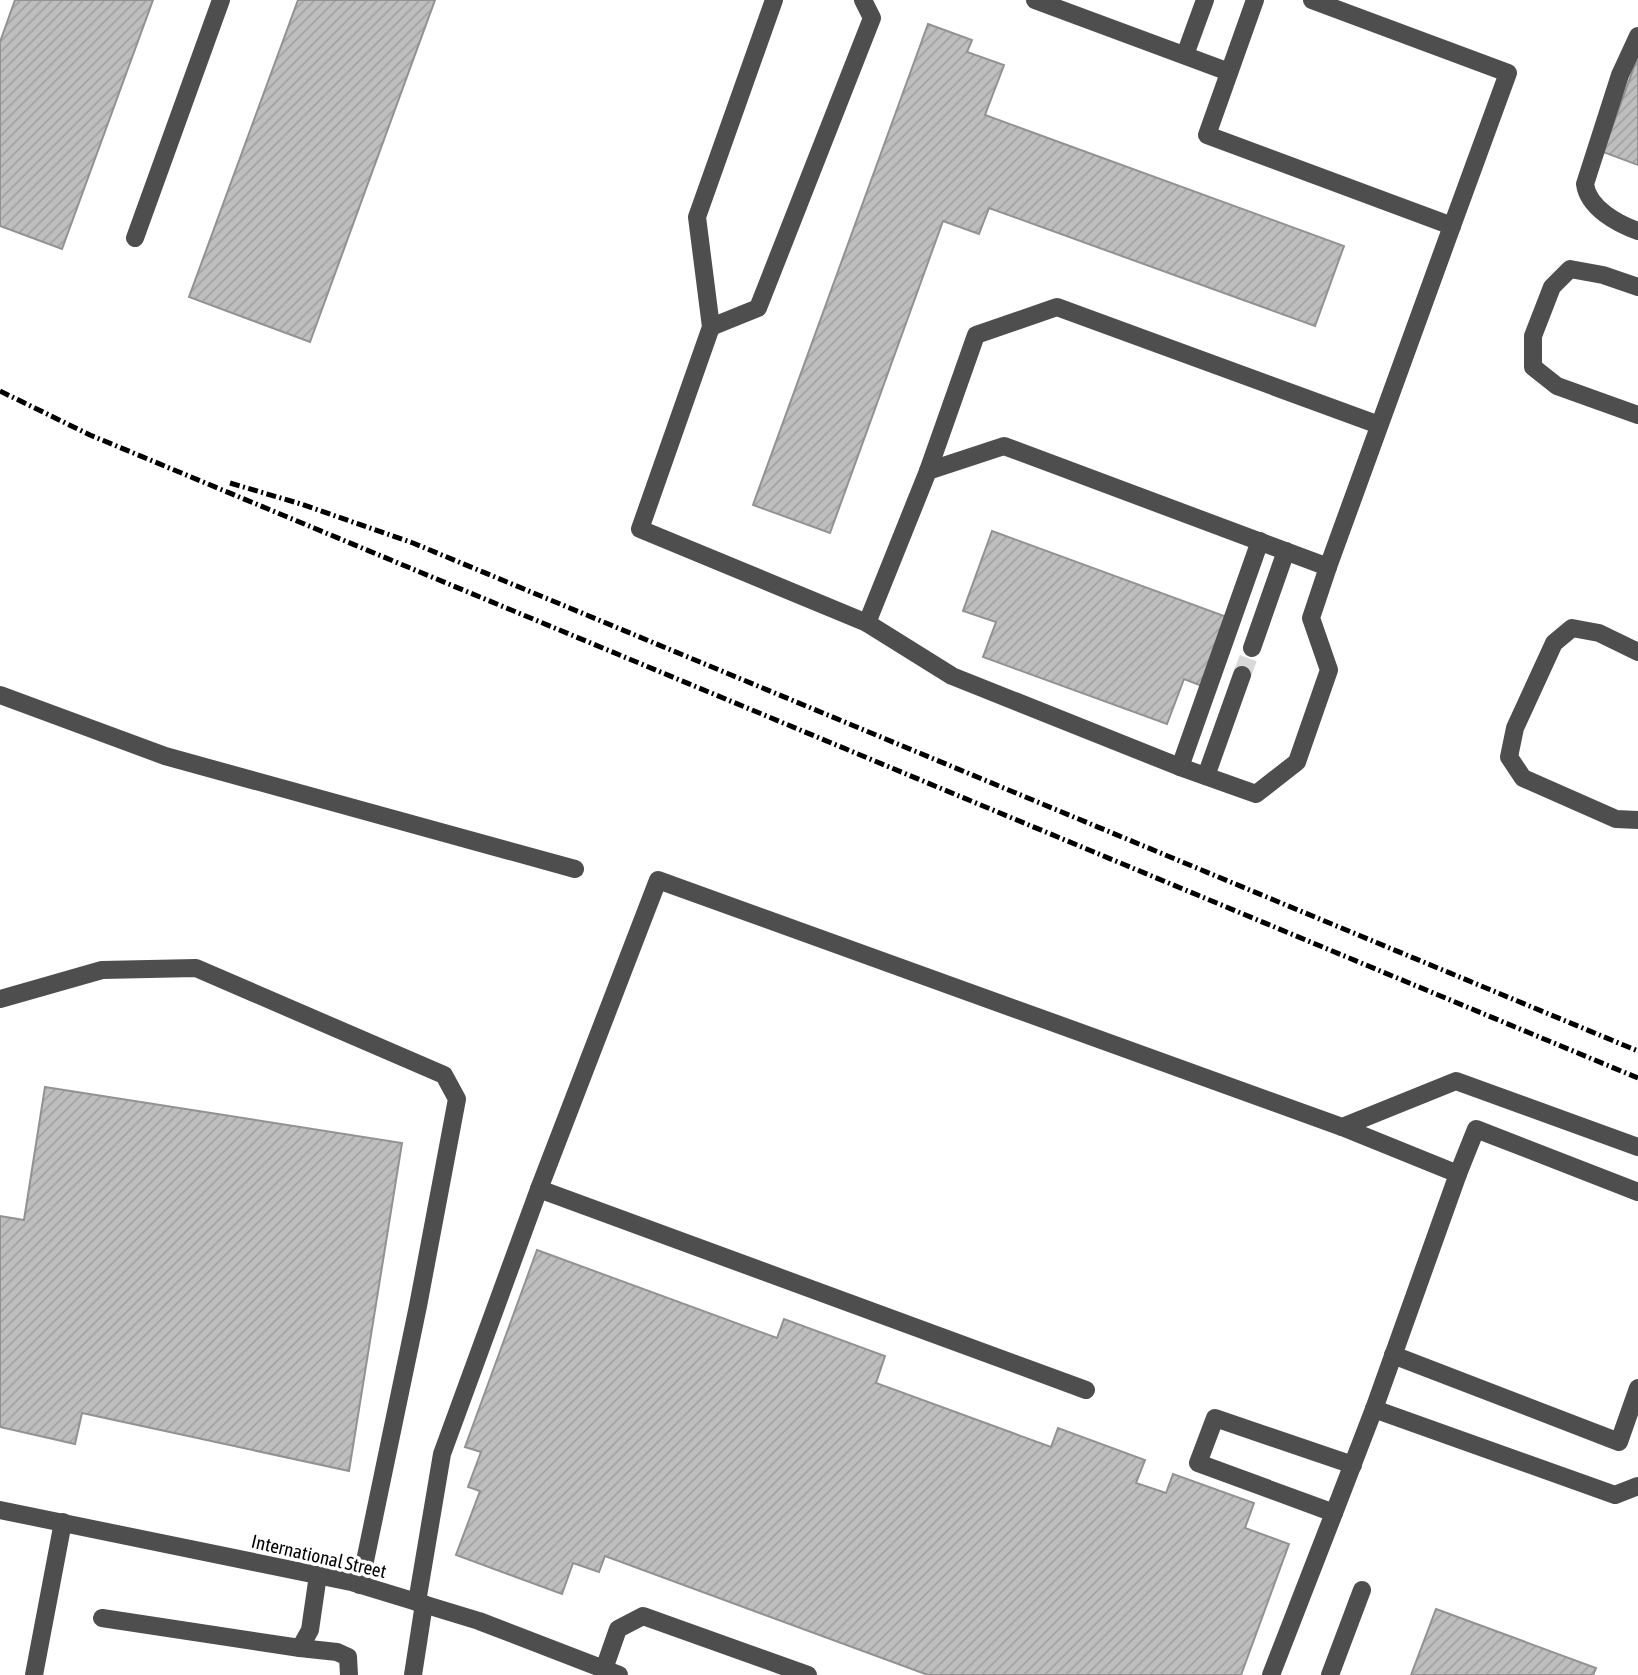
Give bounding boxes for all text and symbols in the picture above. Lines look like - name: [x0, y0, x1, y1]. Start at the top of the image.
- street label: International Street: [249, 1530, 389, 1582]

